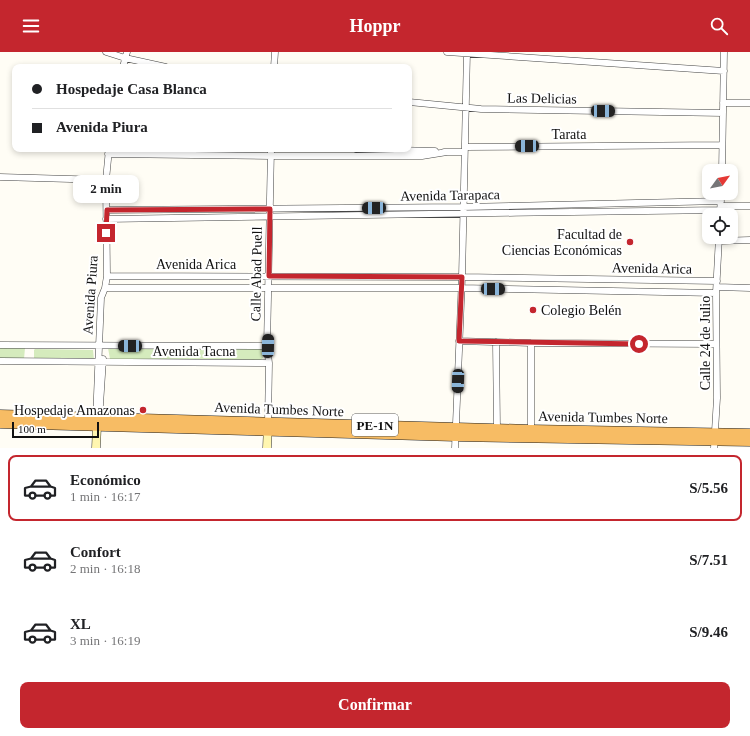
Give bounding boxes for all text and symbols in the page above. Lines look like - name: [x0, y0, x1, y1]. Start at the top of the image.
- icon: menu: [20, 15, 42, 37]
- icon: search: [708, 15, 730, 37]
- text: Hoppr: [349, 16, 401, 36]
- text: Hospedaje Casa Blanca: [56, 81, 207, 97]
- street label: Las Delicias: [507, 90, 577, 107]
- car: [591, 105, 615, 117]
- text: Avenida Piura: [56, 119, 148, 135]
- street label: Tarata: [552, 127, 587, 142]
- car: [515, 140, 539, 152]
- north arrow: [702, 164, 738, 200]
- map controls: [702, 164, 738, 244]
- callout: 2 min: [73, 175, 139, 203]
- text: 2 min: [90, 181, 122, 196]
- street label: Avenida Tarapaca: [400, 187, 501, 204]
- car: [362, 202, 386, 214]
- button: locate: [702, 208, 738, 244]
- route end: [97, 224, 115, 242]
- street label: Calle Abad Puell: [248, 226, 265, 322]
- place label: Facultad de Ciencias Económicas: [502, 227, 622, 258]
- marker: Facultad de Ciencias Económicas: [625, 237, 635, 247]
- street label: Avenida Piura: [80, 254, 101, 335]
- street label: Avenida Arica: [156, 257, 237, 272]
- street label: Avenida Arica: [612, 260, 693, 277]
- car: [481, 283, 505, 295]
- street label: Calle 24 de Julio: [698, 296, 713, 390]
- place label: Colegio Belén: [541, 303, 622, 318]
- marker: Colegio Belén: [528, 305, 538, 315]
- car: [262, 334, 274, 358]
- route start: [630, 335, 648, 353]
- car: [118, 340, 142, 352]
- street label: Avenida Tacna: [153, 344, 236, 359]
- car: [452, 369, 464, 393]
- street label: Avenida Tumbes Norte: [214, 400, 344, 419]
- place label: Hospedaje Amazonas: [14, 403, 135, 418]
- marker: Hospedaje Amazonas: [138, 405, 148, 415]
- street label: Avenida Tumbes Norte: [538, 409, 668, 426]
- road number: PE-1N: [352, 414, 398, 436]
- scale bar: [12, 420, 99, 439]
- text: 100 m: [18, 423, 46, 435]
- icon: car: [22, 470, 58, 506]
- text: Económico: [70, 472, 141, 488]
- text: S/5.56: [689, 480, 728, 496]
- text: 1 min · 16:17: [70, 489, 140, 504]
- icon: car: [22, 542, 58, 578]
- text: Confort: [70, 544, 121, 560]
- text: S/7.51: [689, 552, 728, 568]
- text: 2 min · 16:18: [70, 561, 140, 576]
- icon: car: [22, 614, 58, 650]
- text: XL: [70, 616, 91, 632]
- text: S/9.46: [689, 624, 728, 640]
- text: 3 min · 16:19: [70, 633, 140, 648]
- button: Confirmar: [20, 682, 730, 728]

